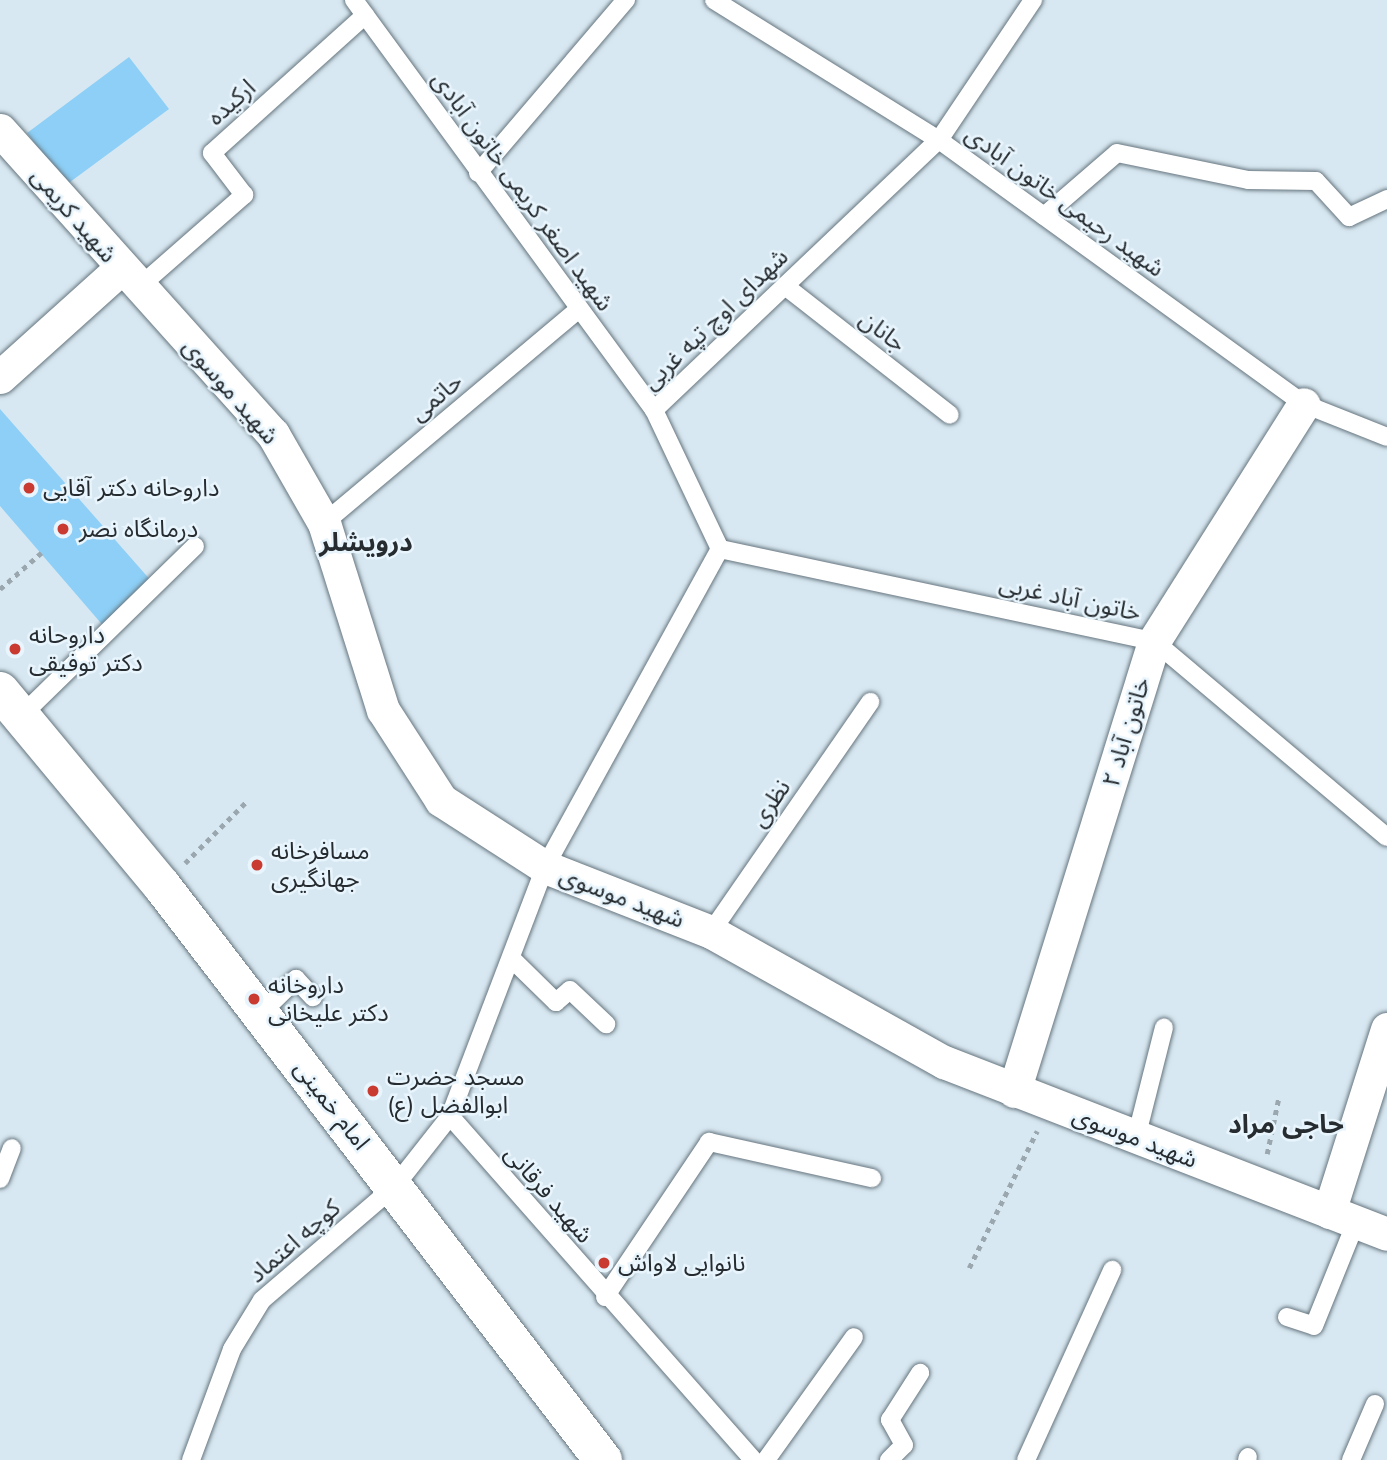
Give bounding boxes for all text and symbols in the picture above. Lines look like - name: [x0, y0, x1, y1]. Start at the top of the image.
- street label: شهید اصغر کریمی خاتون آبادی: [426, 65, 620, 317]
- street label: ارکیده: [201, 73, 261, 131]
- street label: شهید رحیمی خاتون آبادی: [960, 119, 1170, 283]
- street label: شهید کریمی: [25, 162, 123, 268]
- street label: شهدای اوچ تپه غربی: [636, 242, 794, 396]
- street label: جانان: [854, 304, 912, 358]
- street label: شهید موسوی: [177, 332, 285, 450]
- street label: حاتمی: [404, 367, 468, 427]
- place label: داروحانه دکتر آقایی: [43, 474, 219, 502]
- marker: داروحانه دکتر آقایی: [21, 480, 37, 496]
- place label: درمانگاه نصر: [79, 515, 198, 543]
- marker: درمانگاه نصر: [53, 519, 73, 539]
- district label: درویشلر: [319, 526, 413, 558]
- street label: خاتون آباد غربی: [997, 569, 1143, 627]
- place label: داروحانه دکتر توفیقی: [29, 621, 143, 677]
- marker: داروحانه دکتر توفیقی: [7, 641, 23, 657]
- street label: خاتون آباد ۲: [1096, 674, 1156, 790]
- street label: نظری: [744, 774, 796, 832]
- place label: مسافرخانه جهانگیری: [271, 837, 369, 893]
- marker: مسافرخانه جهانگیری: [249, 857, 265, 873]
- street label: شهید موسوی: [556, 860, 688, 934]
- place label: داروخانه دکتر علیخانی: [268, 971, 389, 1027]
- marker: داروخانه دکتر علیخانی: [246, 991, 262, 1007]
- street label: امام خمینی: [288, 1054, 376, 1156]
- place label: مسجد حضرت ابوالفضل (ع): [387, 1063, 525, 1119]
- marker: مسجد حضرت ابوالفضل (ع): [365, 1083, 381, 1099]
- street label: شهید موسوی: [1069, 1100, 1201, 1174]
- district label: حاجی مراد: [1228, 1108, 1344, 1140]
- street label: شهید فرقانی: [499, 1139, 599, 1249]
- street label: کوچه اعتماد: [242, 1193, 346, 1289]
- place label: نانوایی لاواش: [618, 1249, 745, 1277]
- marker: نانوایی لاواش: [596, 1255, 612, 1271]

